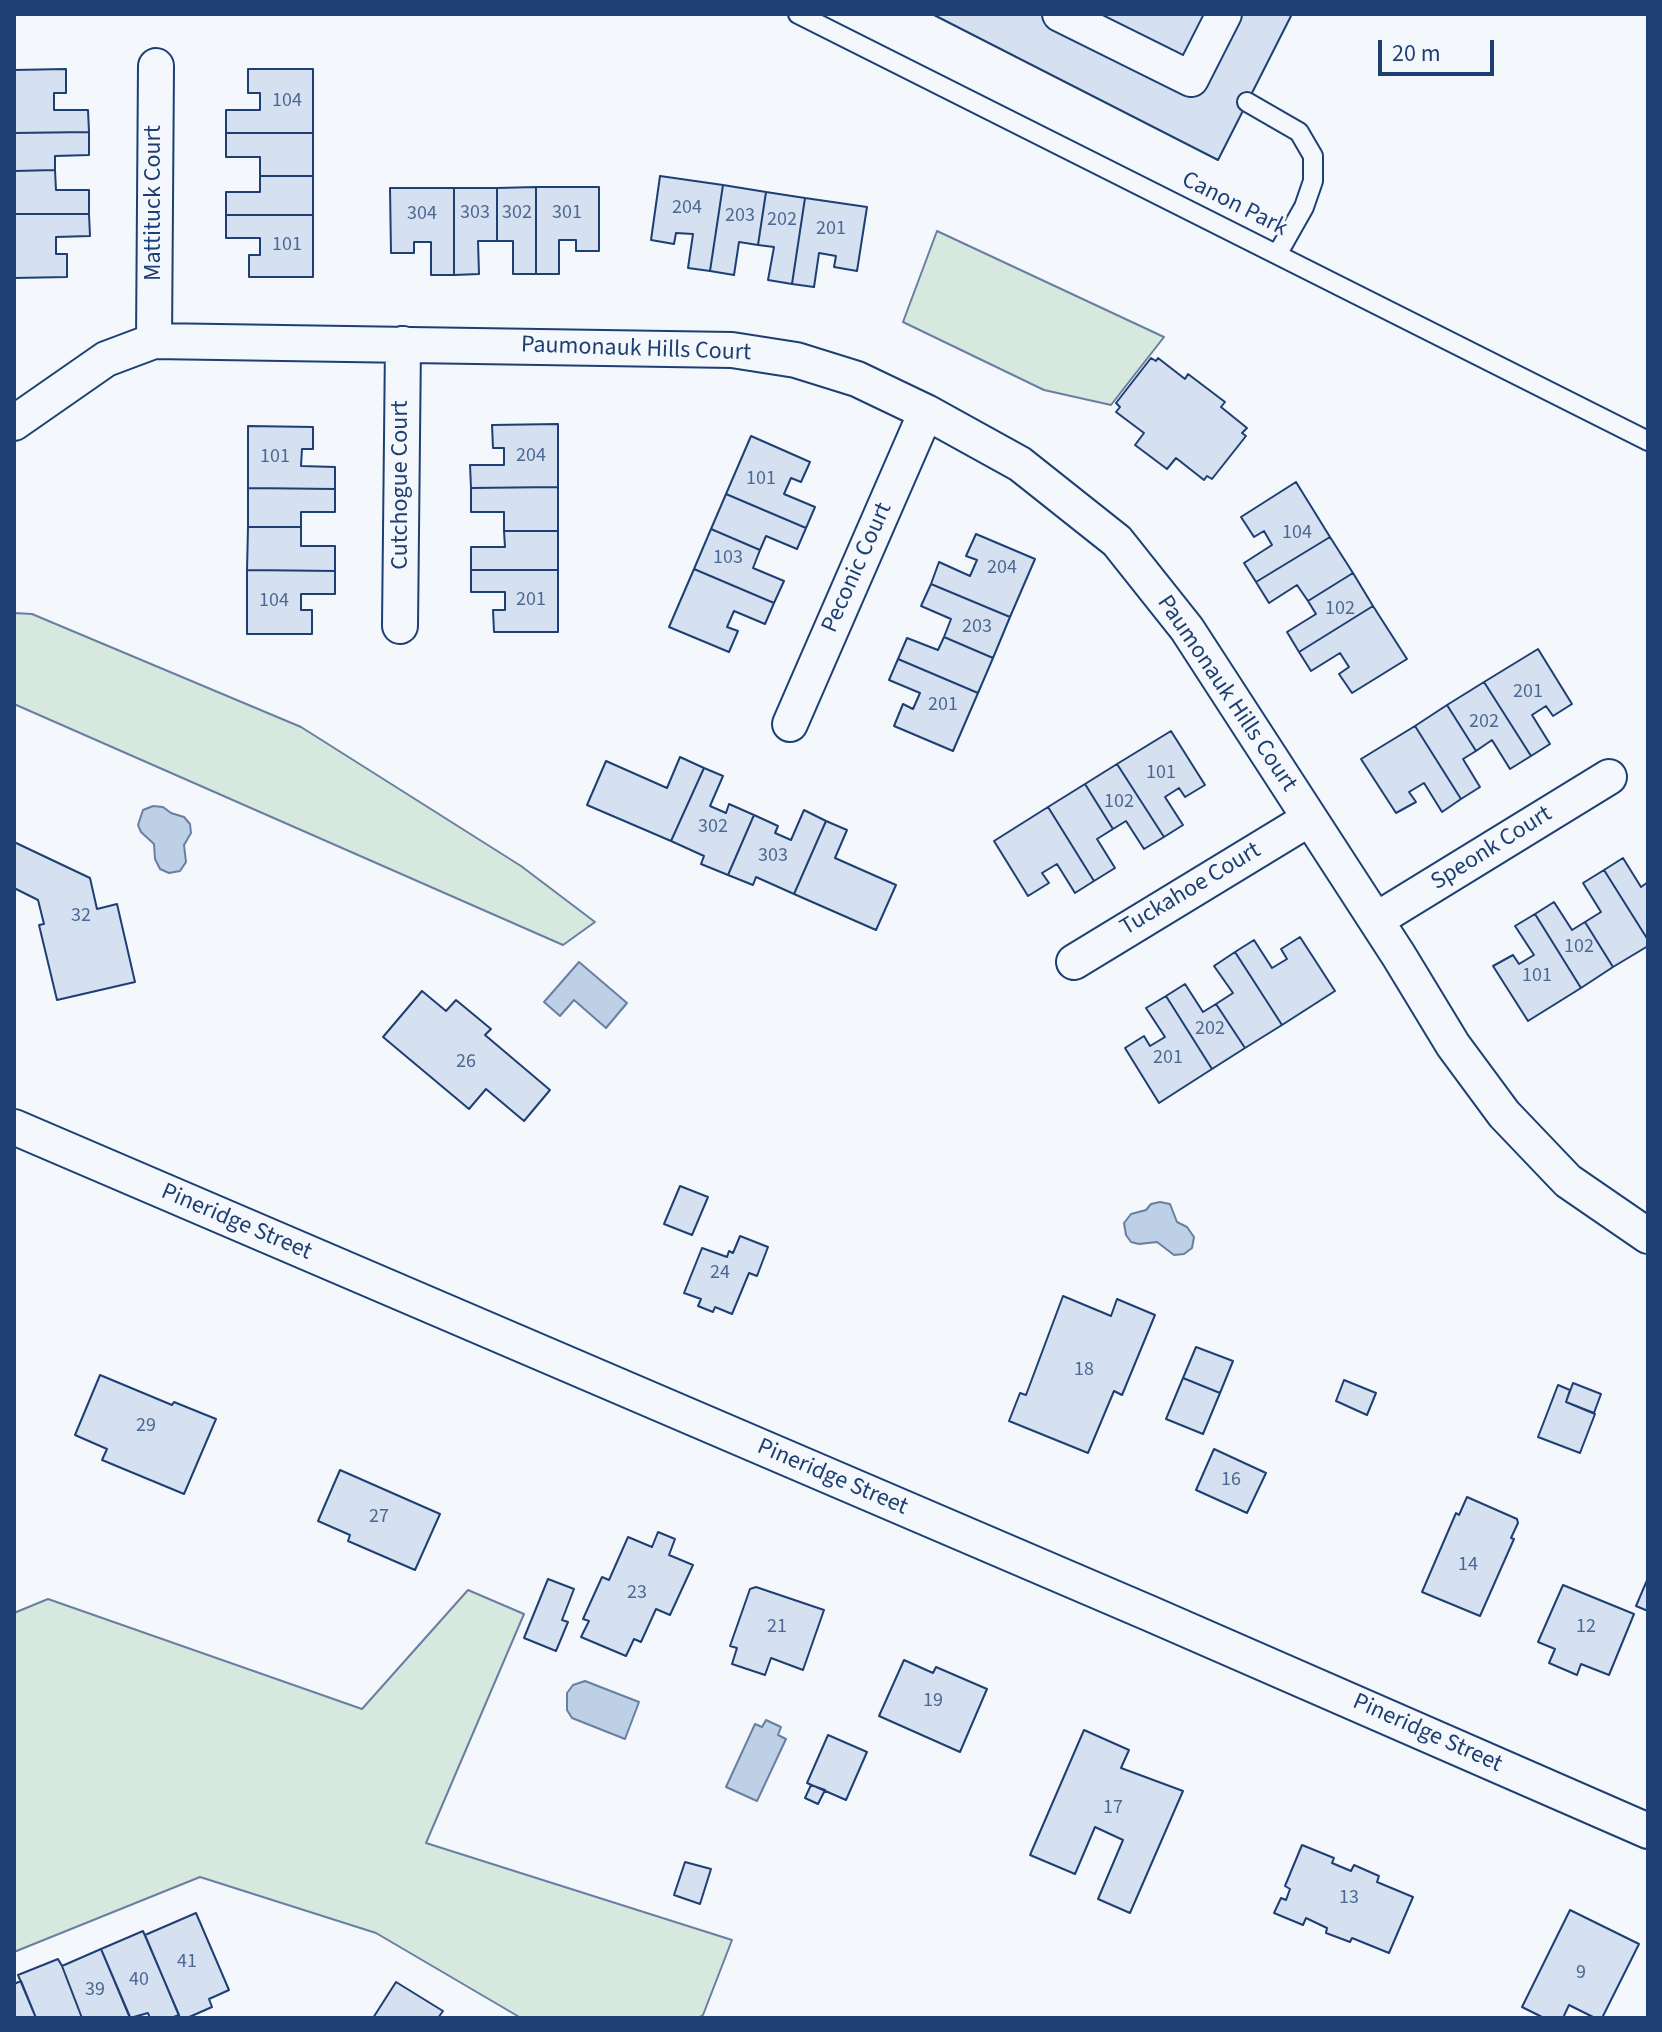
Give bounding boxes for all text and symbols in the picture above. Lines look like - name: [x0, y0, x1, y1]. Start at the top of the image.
- scale bar: [1382, 24, 1498, 74]
- text: 20 m: [1392, 36, 1441, 71]
- house number: 104: [272, 90, 302, 114]
- street label: Mattituck Court: [141, 125, 169, 281]
- street label: Canon Park: [1176, 166, 1292, 244]
- house number: 204: [672, 197, 702, 221]
- house number: 303: [460, 202, 490, 226]
- house number: 302: [502, 202, 532, 226]
- house number: 301: [552, 202, 582, 226]
- house number: 304: [407, 203, 437, 227]
- house number: 203: [725, 205, 755, 229]
- house number: 202: [767, 209, 797, 233]
- house number: 201: [816, 218, 846, 242]
- house number: 101: [272, 234, 302, 258]
- street label: Paumonauk Hills Court: [520, 332, 752, 368]
- street label: Cutchogue Court: [388, 400, 416, 570]
- house number: 204: [516, 445, 546, 469]
- house number: 101: [260, 446, 290, 470]
- house number: 101: [746, 468, 776, 492]
- street label: Peconic Court: [817, 498, 899, 638]
- house number: 104: [1282, 522, 1312, 546]
- house number: 103: [713, 547, 743, 571]
- house number: 204: [987, 557, 1017, 581]
- house number: 201: [516, 589, 546, 613]
- house number: 104: [259, 590, 289, 614]
- street label: Paumonauk Hills Court: [1150, 590, 1302, 798]
- house number: 102: [1325, 598, 1355, 622]
- house number: 203: [962, 616, 992, 640]
- house number: 201: [1513, 681, 1543, 705]
- house number: 201: [928, 694, 958, 718]
- house number: 202: [1469, 711, 1499, 735]
- house number: 101: [1146, 762, 1176, 786]
- house number: 102: [1104, 791, 1134, 815]
- street label: Speonk Court: [1426, 800, 1558, 898]
- house number: 302: [698, 816, 728, 840]
- street label: Tuckahoe Court: [1116, 837, 1266, 943]
- house number: 303: [758, 845, 788, 869]
- house number: 32: [71, 905, 91, 929]
- house number: 102: [1564, 936, 1594, 960]
- house number: 101: [1522, 965, 1552, 989]
- house number: 202: [1195, 1018, 1225, 1042]
- house number: 201: [1153, 1047, 1183, 1071]
- house number: 26: [456, 1051, 476, 1075]
- street label: Pineridge Street: [156, 1178, 316, 1268]
- house number: 24: [710, 1262, 730, 1286]
- house number: 18: [1074, 1359, 1094, 1383]
- house number: 29: [136, 1415, 156, 1439]
- street label: Pineridge Street: [752, 1433, 912, 1523]
- house number: 16: [1221, 1469, 1241, 1493]
- house number: 27: [369, 1506, 389, 1530]
- house number: 14: [1458, 1554, 1478, 1578]
- house number: 23: [627, 1582, 647, 1606]
- house number: 21: [767, 1616, 787, 1640]
- house number: 12: [1576, 1616, 1596, 1640]
- street label: Pineridge Street: [1348, 1688, 1506, 1780]
- house number: 19: [923, 1690, 943, 1714]
- house number: 17: [1103, 1797, 1123, 1821]
- house number: 13: [1339, 1887, 1359, 1911]
- house number: 41: [177, 1951, 197, 1975]
- house number: 9: [1576, 1962, 1586, 1986]
- house number: 40: [129, 1969, 149, 1993]
- house number: 39: [85, 1979, 105, 2003]

